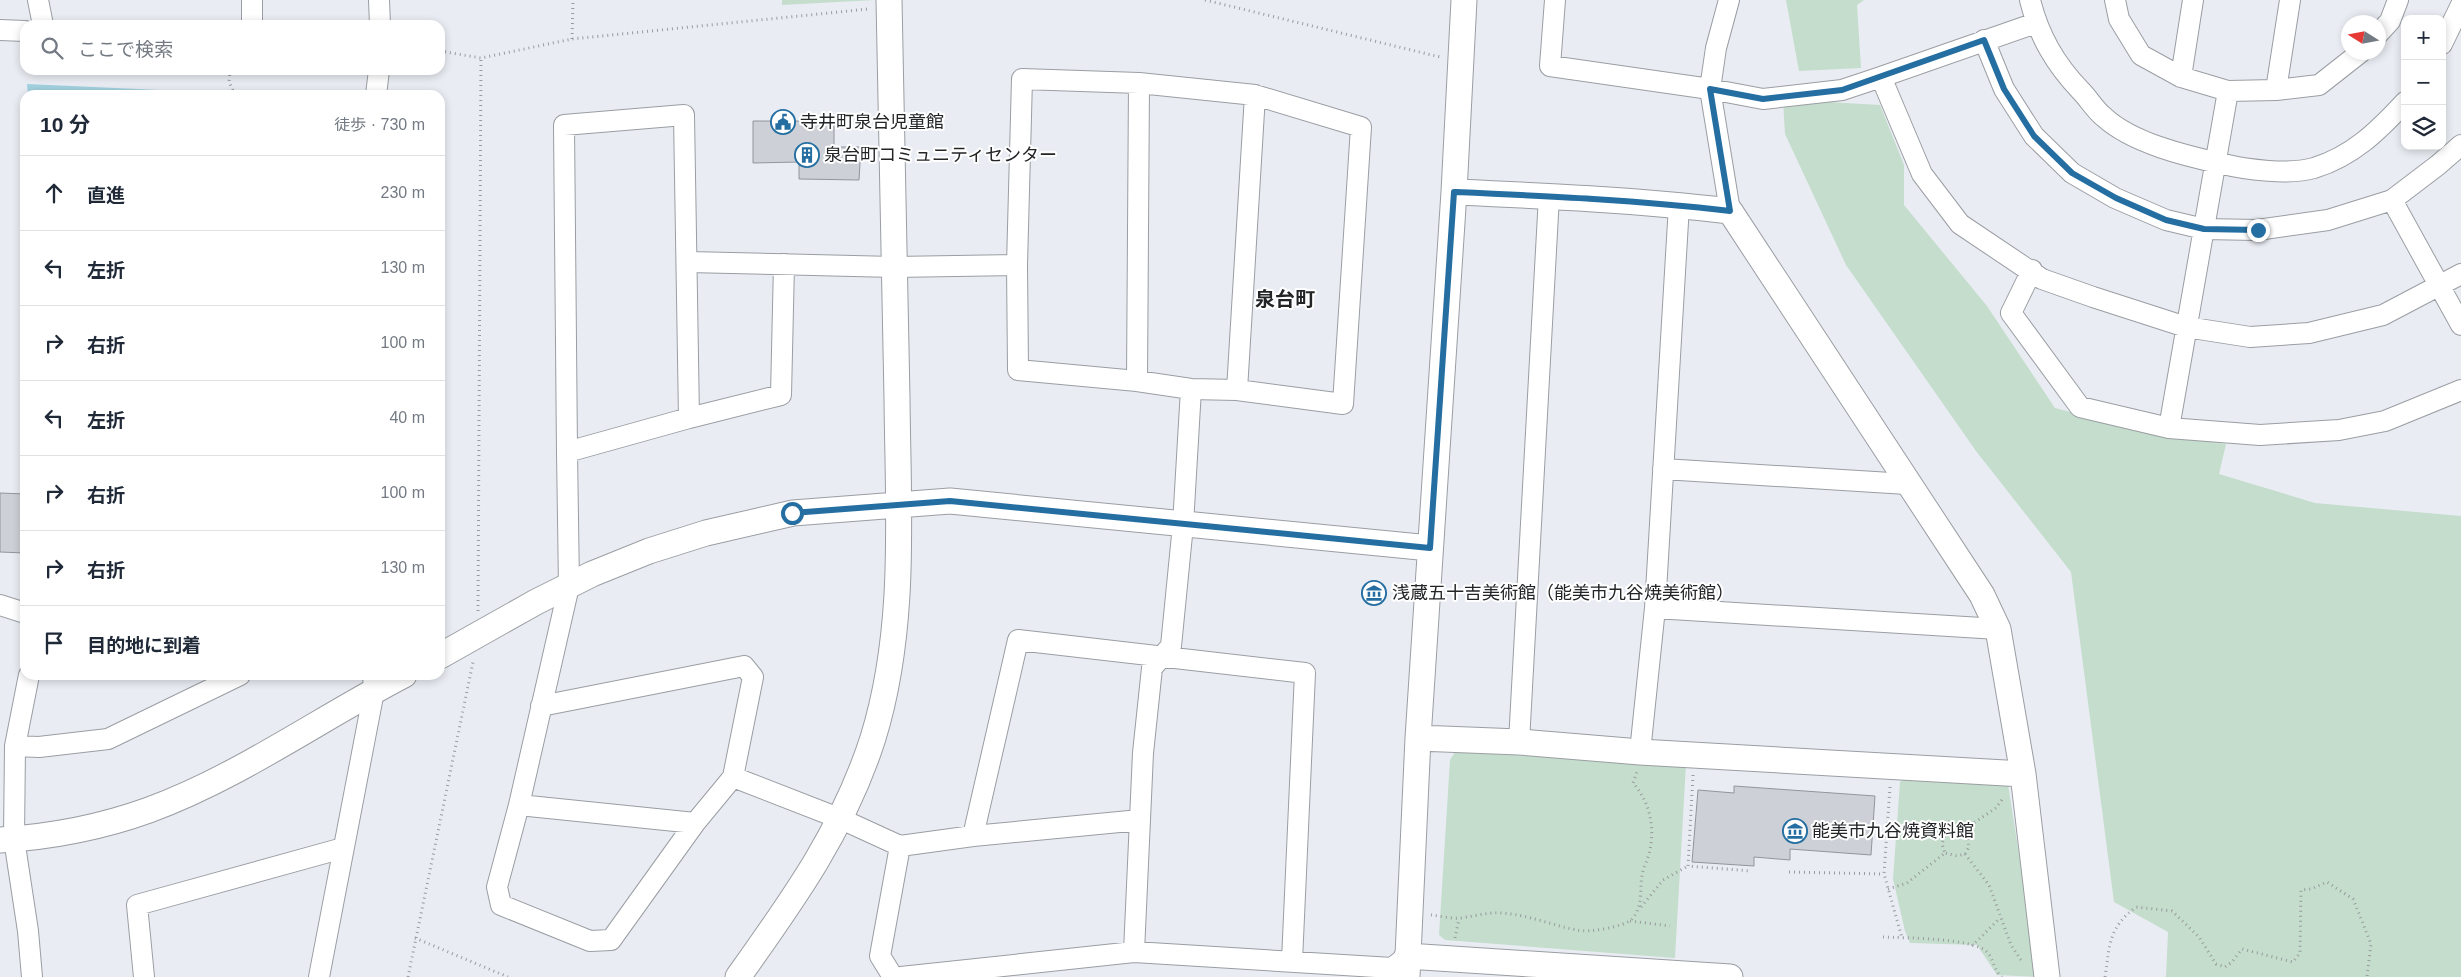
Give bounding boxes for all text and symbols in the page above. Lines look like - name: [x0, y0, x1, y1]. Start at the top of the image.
- north arrow: [2341, 15, 2386, 60]
- map controls: [2401, 15, 2446, 150]
- button: +: [2401, 15, 2446, 60]
- search box: [20, 20, 445, 75]
- icon: search: [38, 34, 66, 62]
- text: ここで検索: [78, 39, 173, 60]
- button: −: [2401, 60, 2446, 105]
- button: layers: [2401, 105, 2446, 150]
- public building icon: 寺井町泉台児童館: [770, 109, 796, 135]
- place label: 寺井町泉台児童館: [800, 112, 944, 132]
- text: 10 分: [40, 113, 90, 136]
- text: 徒歩 · 730 m: [334, 116, 425, 133]
- building icon: 泉台町コミュニティセンター: [794, 142, 820, 168]
- place label: 泉台町コミュニティセンター: [824, 145, 1057, 165]
- icon: ahead: [40, 179, 68, 207]
- text: 230 m: [381, 184, 425, 201]
- text: 直進: [87, 185, 125, 206]
- route end: [2247, 219, 2270, 242]
- icon: left: [40, 254, 68, 282]
- text: 130 m: [381, 259, 425, 276]
- text: 左折: [87, 260, 125, 281]
- district label: 泉台町: [1255, 288, 1315, 310]
- icon: right: [40, 329, 68, 357]
- text: 100 m: [381, 334, 425, 351]
- text: 右折: [87, 335, 125, 356]
- icon: left: [40, 404, 68, 432]
- text: 40 m: [389, 409, 425, 426]
- text: 左折: [87, 410, 125, 431]
- icon: right: [40, 479, 68, 507]
- text: 100 m: [381, 484, 425, 501]
- text: 右折: [87, 485, 125, 506]
- route start: [781, 502, 804, 525]
- icon: right: [40, 554, 68, 582]
- text: 130 m: [381, 559, 425, 576]
- text: 右折: [87, 560, 125, 581]
- museum icon: 浅蔵五十吉美術館（能美市九谷焼美術館）: [1361, 580, 1387, 606]
- place label: 浅蔵五十吉美術館（能美市九谷焼美術館）: [1392, 583, 1734, 603]
- icon: arrive: [40, 629, 68, 657]
- text: 目的地に到着: [87, 635, 201, 656]
- museum icon: 能美市九谷焼資料館: [1782, 818, 1808, 844]
- place label: 能美市九谷焼資料館: [1812, 821, 1974, 841]

